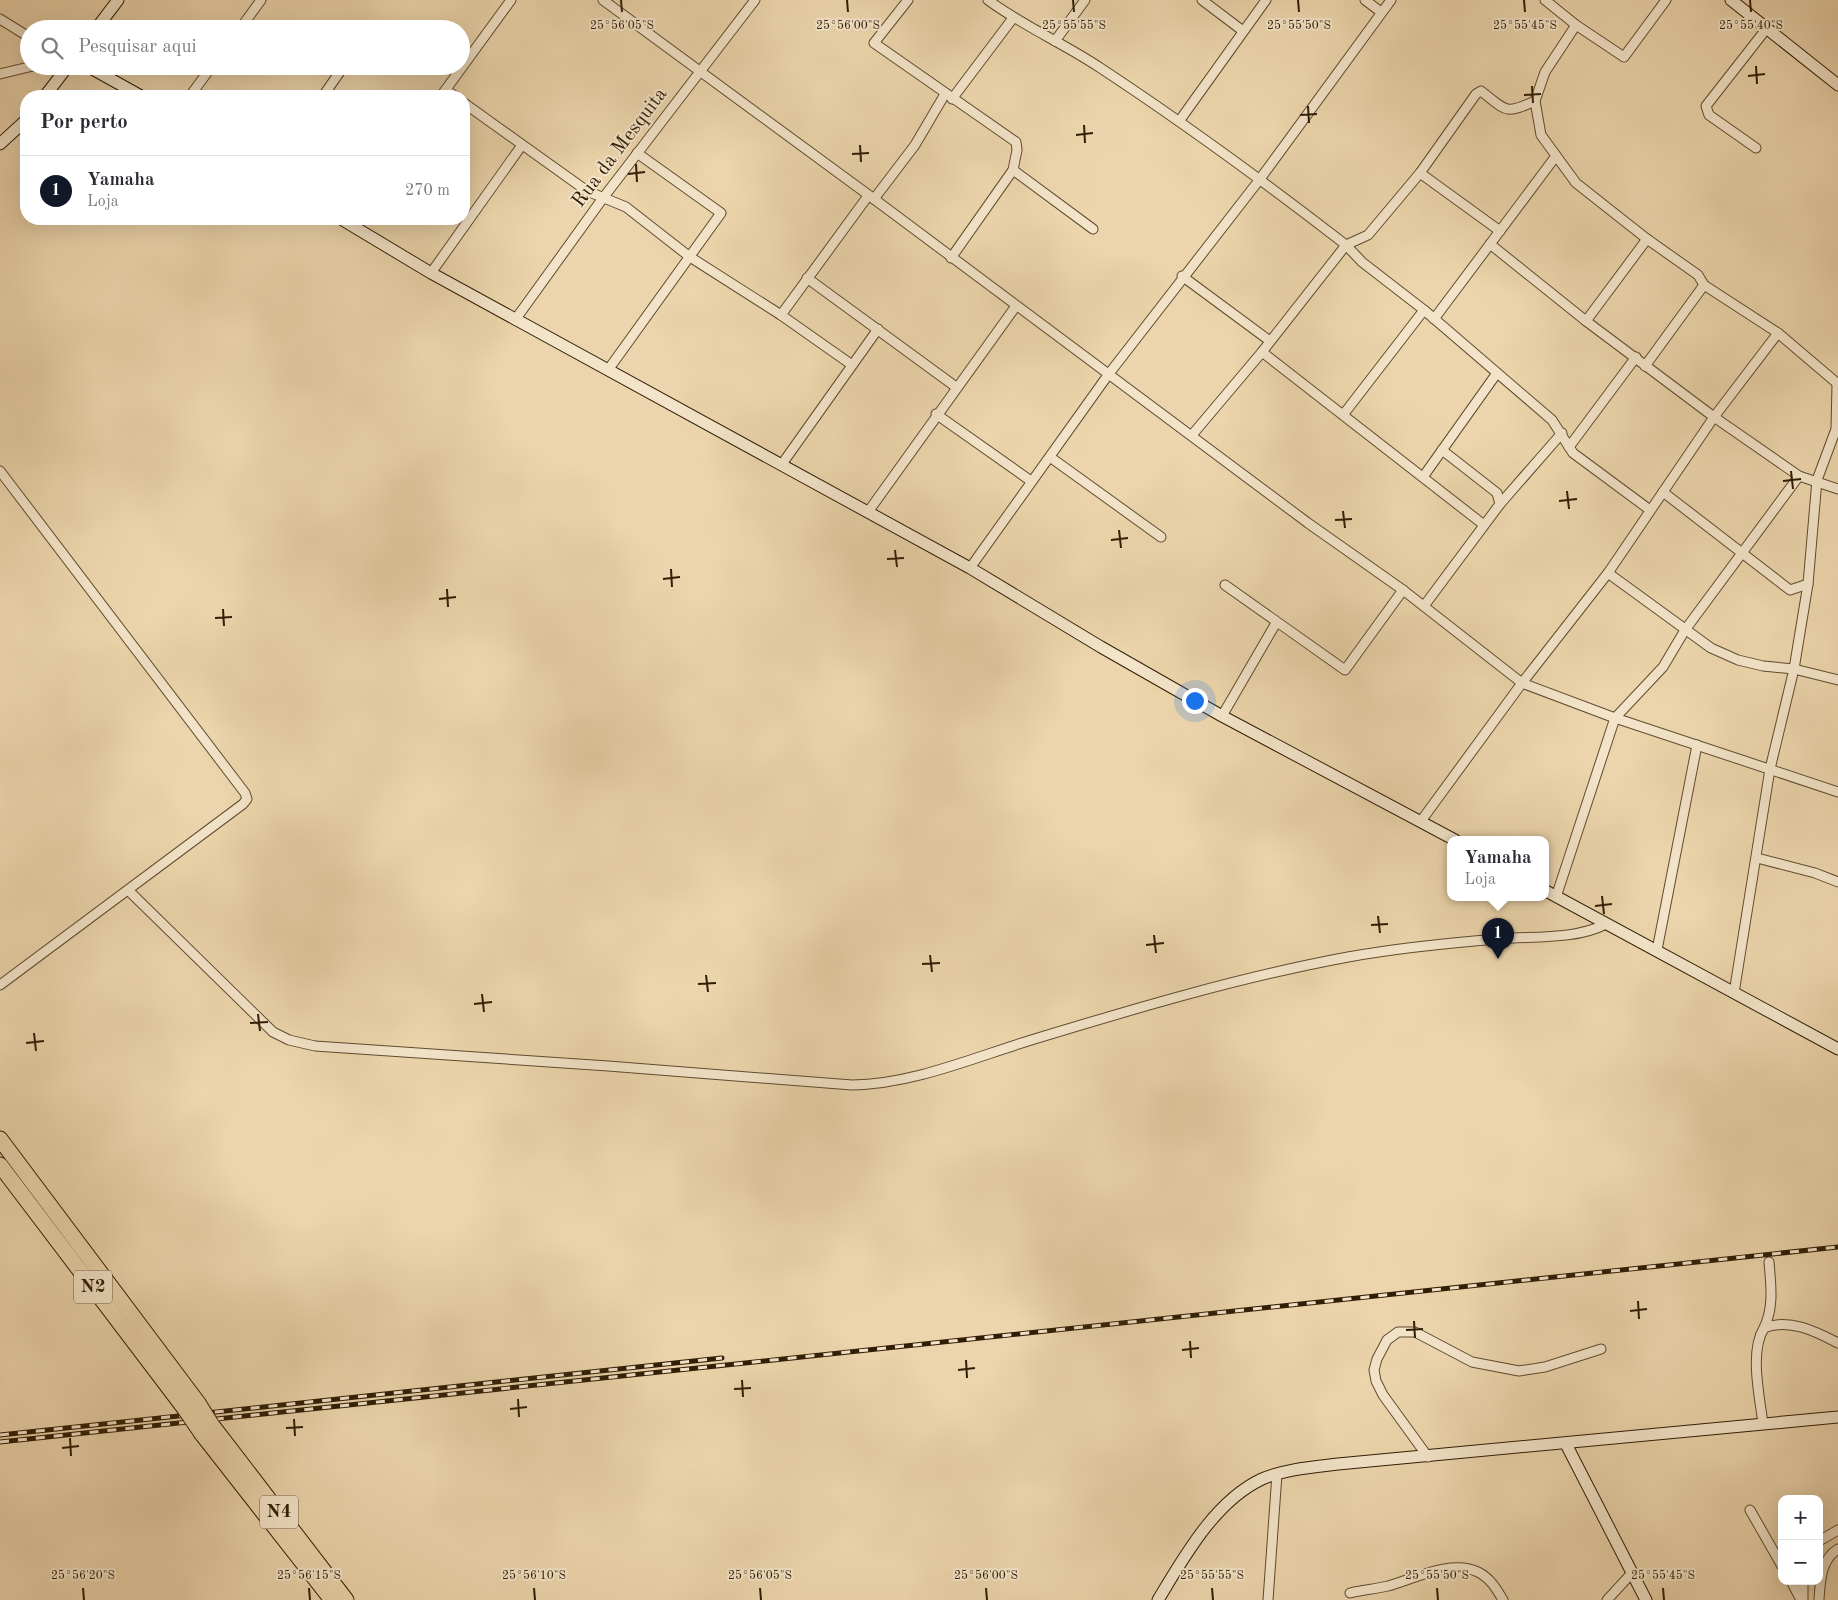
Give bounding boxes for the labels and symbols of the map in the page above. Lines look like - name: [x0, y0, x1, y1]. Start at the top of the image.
- text: 25°56'05"S: [590, 19, 654, 32]
- text: 25°56'00"S: [816, 19, 880, 32]
- text: 25°55'55"S: [1042, 19, 1106, 32]
- text: 25°55'50"S: [1267, 19, 1331, 32]
- text: 25°55'45"S: [1493, 19, 1557, 32]
- text: 25°55'40"S: [1719, 19, 1783, 32]
- street label: Rua da Mesquita: [569, 84, 671, 212]
- your location: [1182, 688, 1208, 714]
- pin: 1: [1482, 918, 1514, 959]
- road number: N2: [74, 1270, 112, 1304]
- road number: N4: [260, 1495, 298, 1528]
- text: 25°56'20"S: [51, 1569, 115, 1582]
- text: 25°56'15"S: [277, 1569, 341, 1582]
- text: 25°56'10"S: [502, 1569, 566, 1582]
- text: 25°56'05"S: [728, 1569, 792, 1582]
- text: 25°56'00"S: [954, 1569, 1018, 1582]
- text: 25°55'55"S: [1180, 1569, 1244, 1582]
- text: 25°55'50"S: [1405, 1569, 1469, 1582]
- text: 25°55'45"S: [1631, 1569, 1695, 1582]

